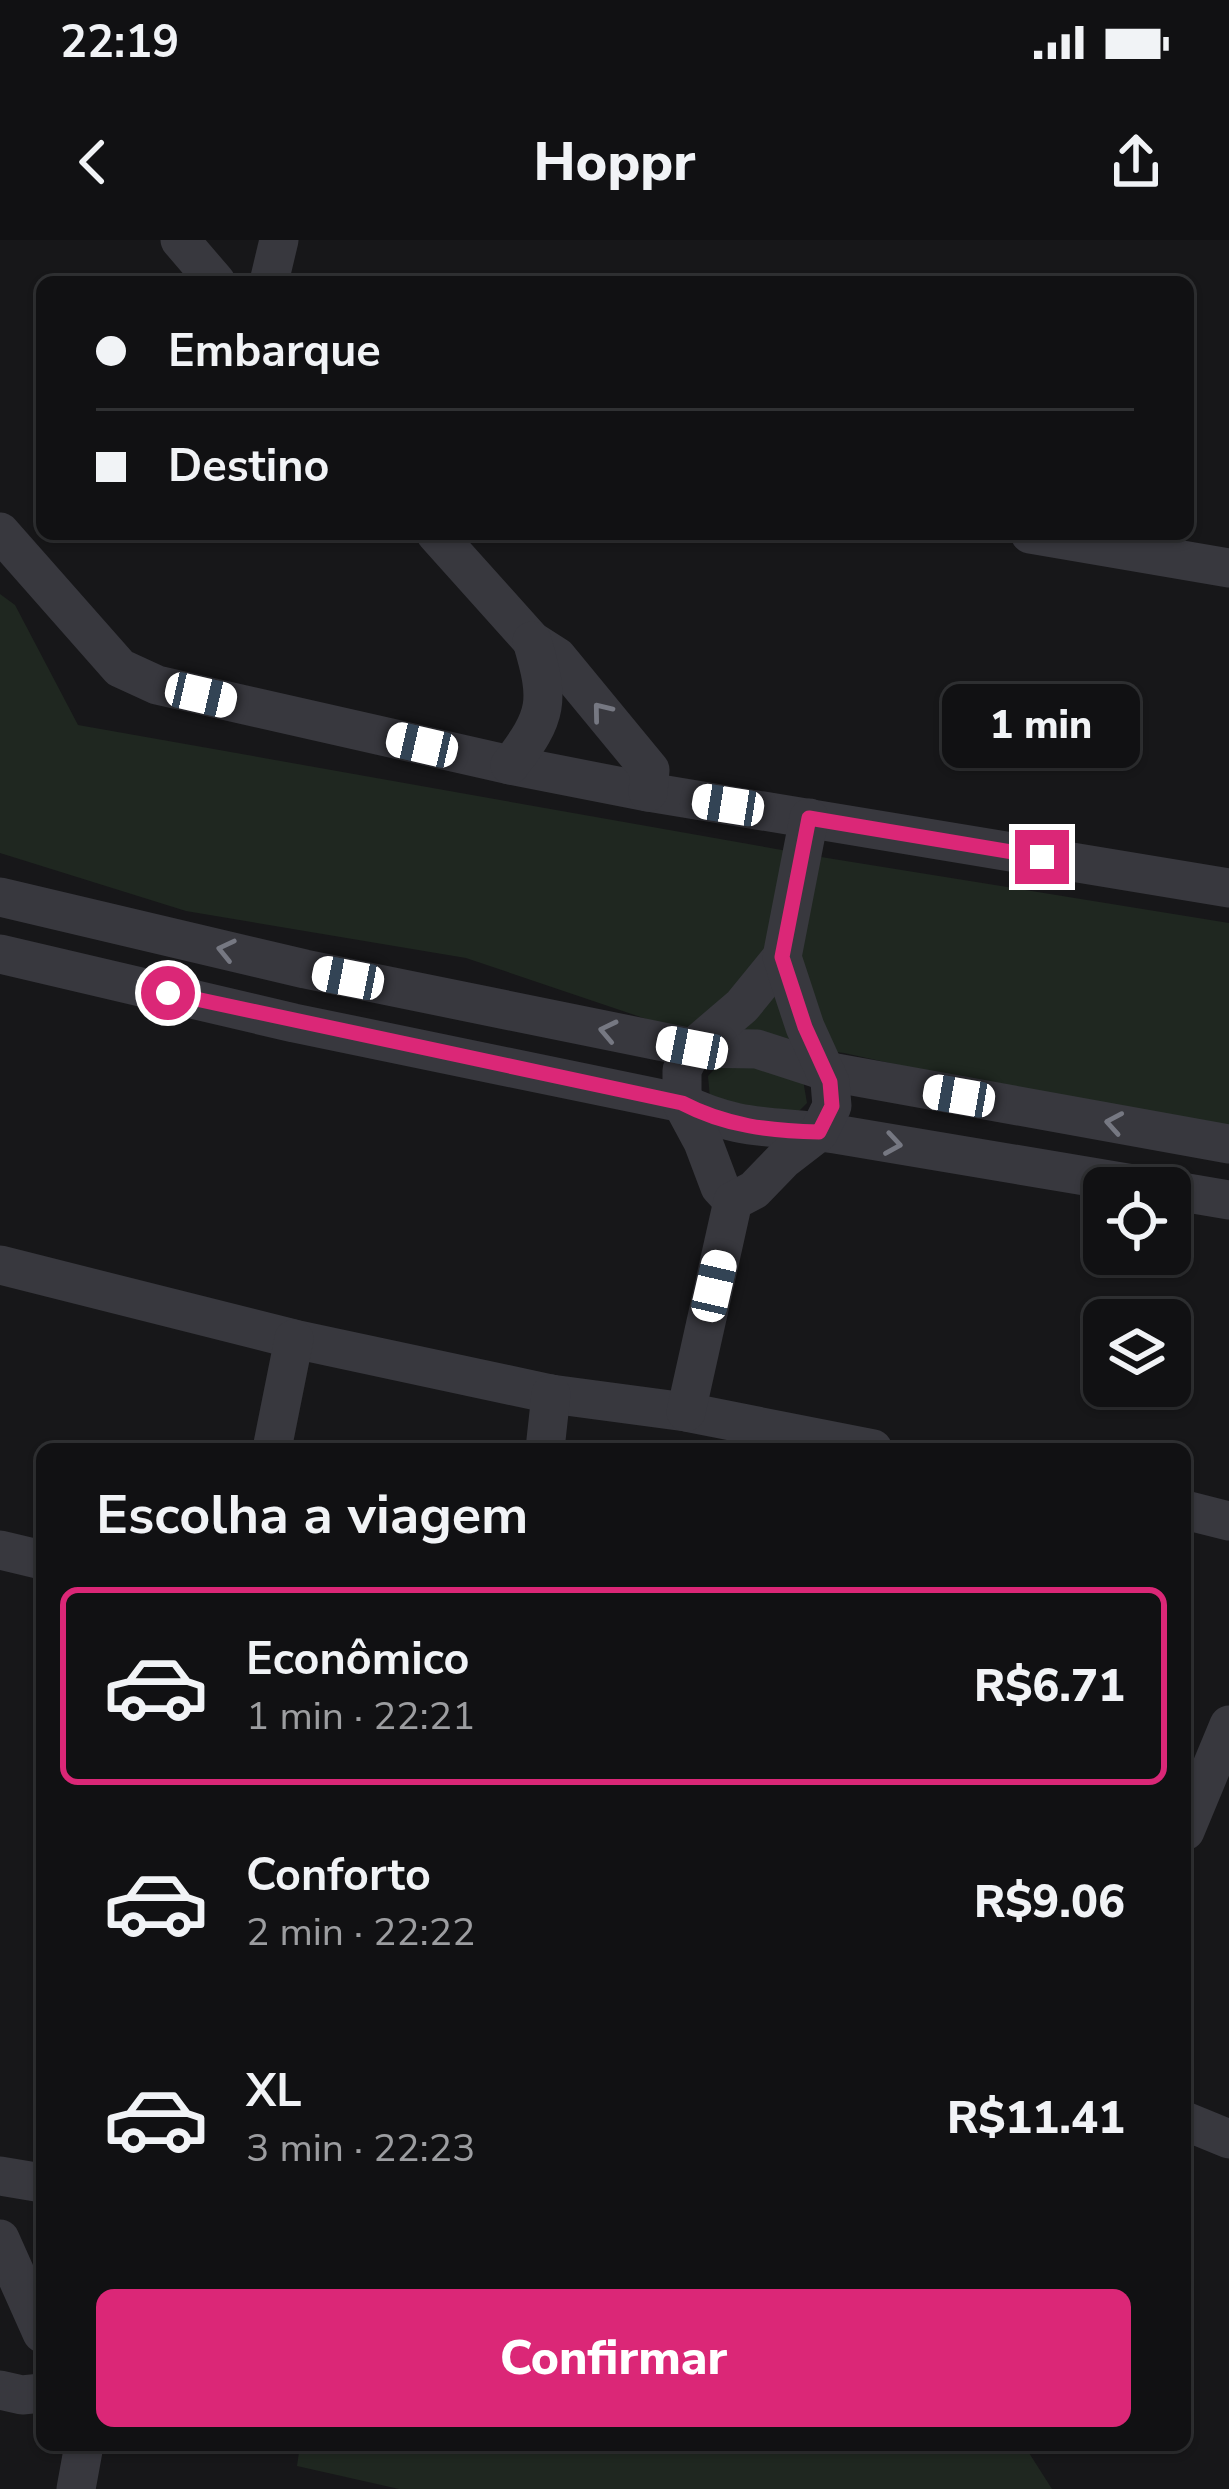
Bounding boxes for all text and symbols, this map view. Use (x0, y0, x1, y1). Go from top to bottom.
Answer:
text: 22:19 (60, 12, 179, 73)
text: Hoppr (533, 125, 696, 199)
icon: back (60, 129, 126, 195)
icon: share (1103, 129, 1169, 195)
text: Embarque (168, 321, 381, 382)
text: Destino (168, 436, 329, 497)
car (162, 669, 240, 721)
callout: 1 min (943, 683, 1141, 767)
text: 1 min (990, 699, 1092, 752)
one-way arrow (593, 702, 615, 724)
car (383, 719, 461, 771)
car (690, 782, 766, 828)
route end (1015, 830, 1069, 884)
one-way arrow (217, 939, 237, 964)
car (309, 953, 387, 1003)
route start (141, 966, 195, 1020)
one-way arrow (599, 1019, 619, 1044)
car (653, 1023, 731, 1073)
car (920, 1072, 998, 1120)
one-way arrow (1104, 1112, 1124, 1137)
one-way arrow (883, 1130, 903, 1155)
map controls (1083, 1167, 1191, 1407)
button: locate (1083, 1167, 1191, 1275)
car (688, 1247, 740, 1325)
button: layers (1083, 1299, 1191, 1407)
text: Escolha a viagem (96, 1478, 528, 1552)
text: Econômico (246, 1629, 469, 1690)
icon: car (102, 1632, 210, 1740)
text: R$6.71 (974, 1656, 1125, 1717)
text: 1 min · 22:21 (246, 1690, 475, 1743)
text: Conforto (246, 1845, 431, 1906)
icon: car (102, 1848, 210, 1956)
text: R$9.06 (974, 1872, 1125, 1933)
text: 2 min · 22:22 (246, 1906, 475, 1959)
text: XL (246, 2061, 302, 2122)
icon: car (102, 2064, 210, 2172)
text: R$11.41 (947, 2088, 1125, 2149)
text: 3 min · 22:23 (246, 2122, 475, 2175)
button: Confirmar (96, 2289, 1131, 2427)

